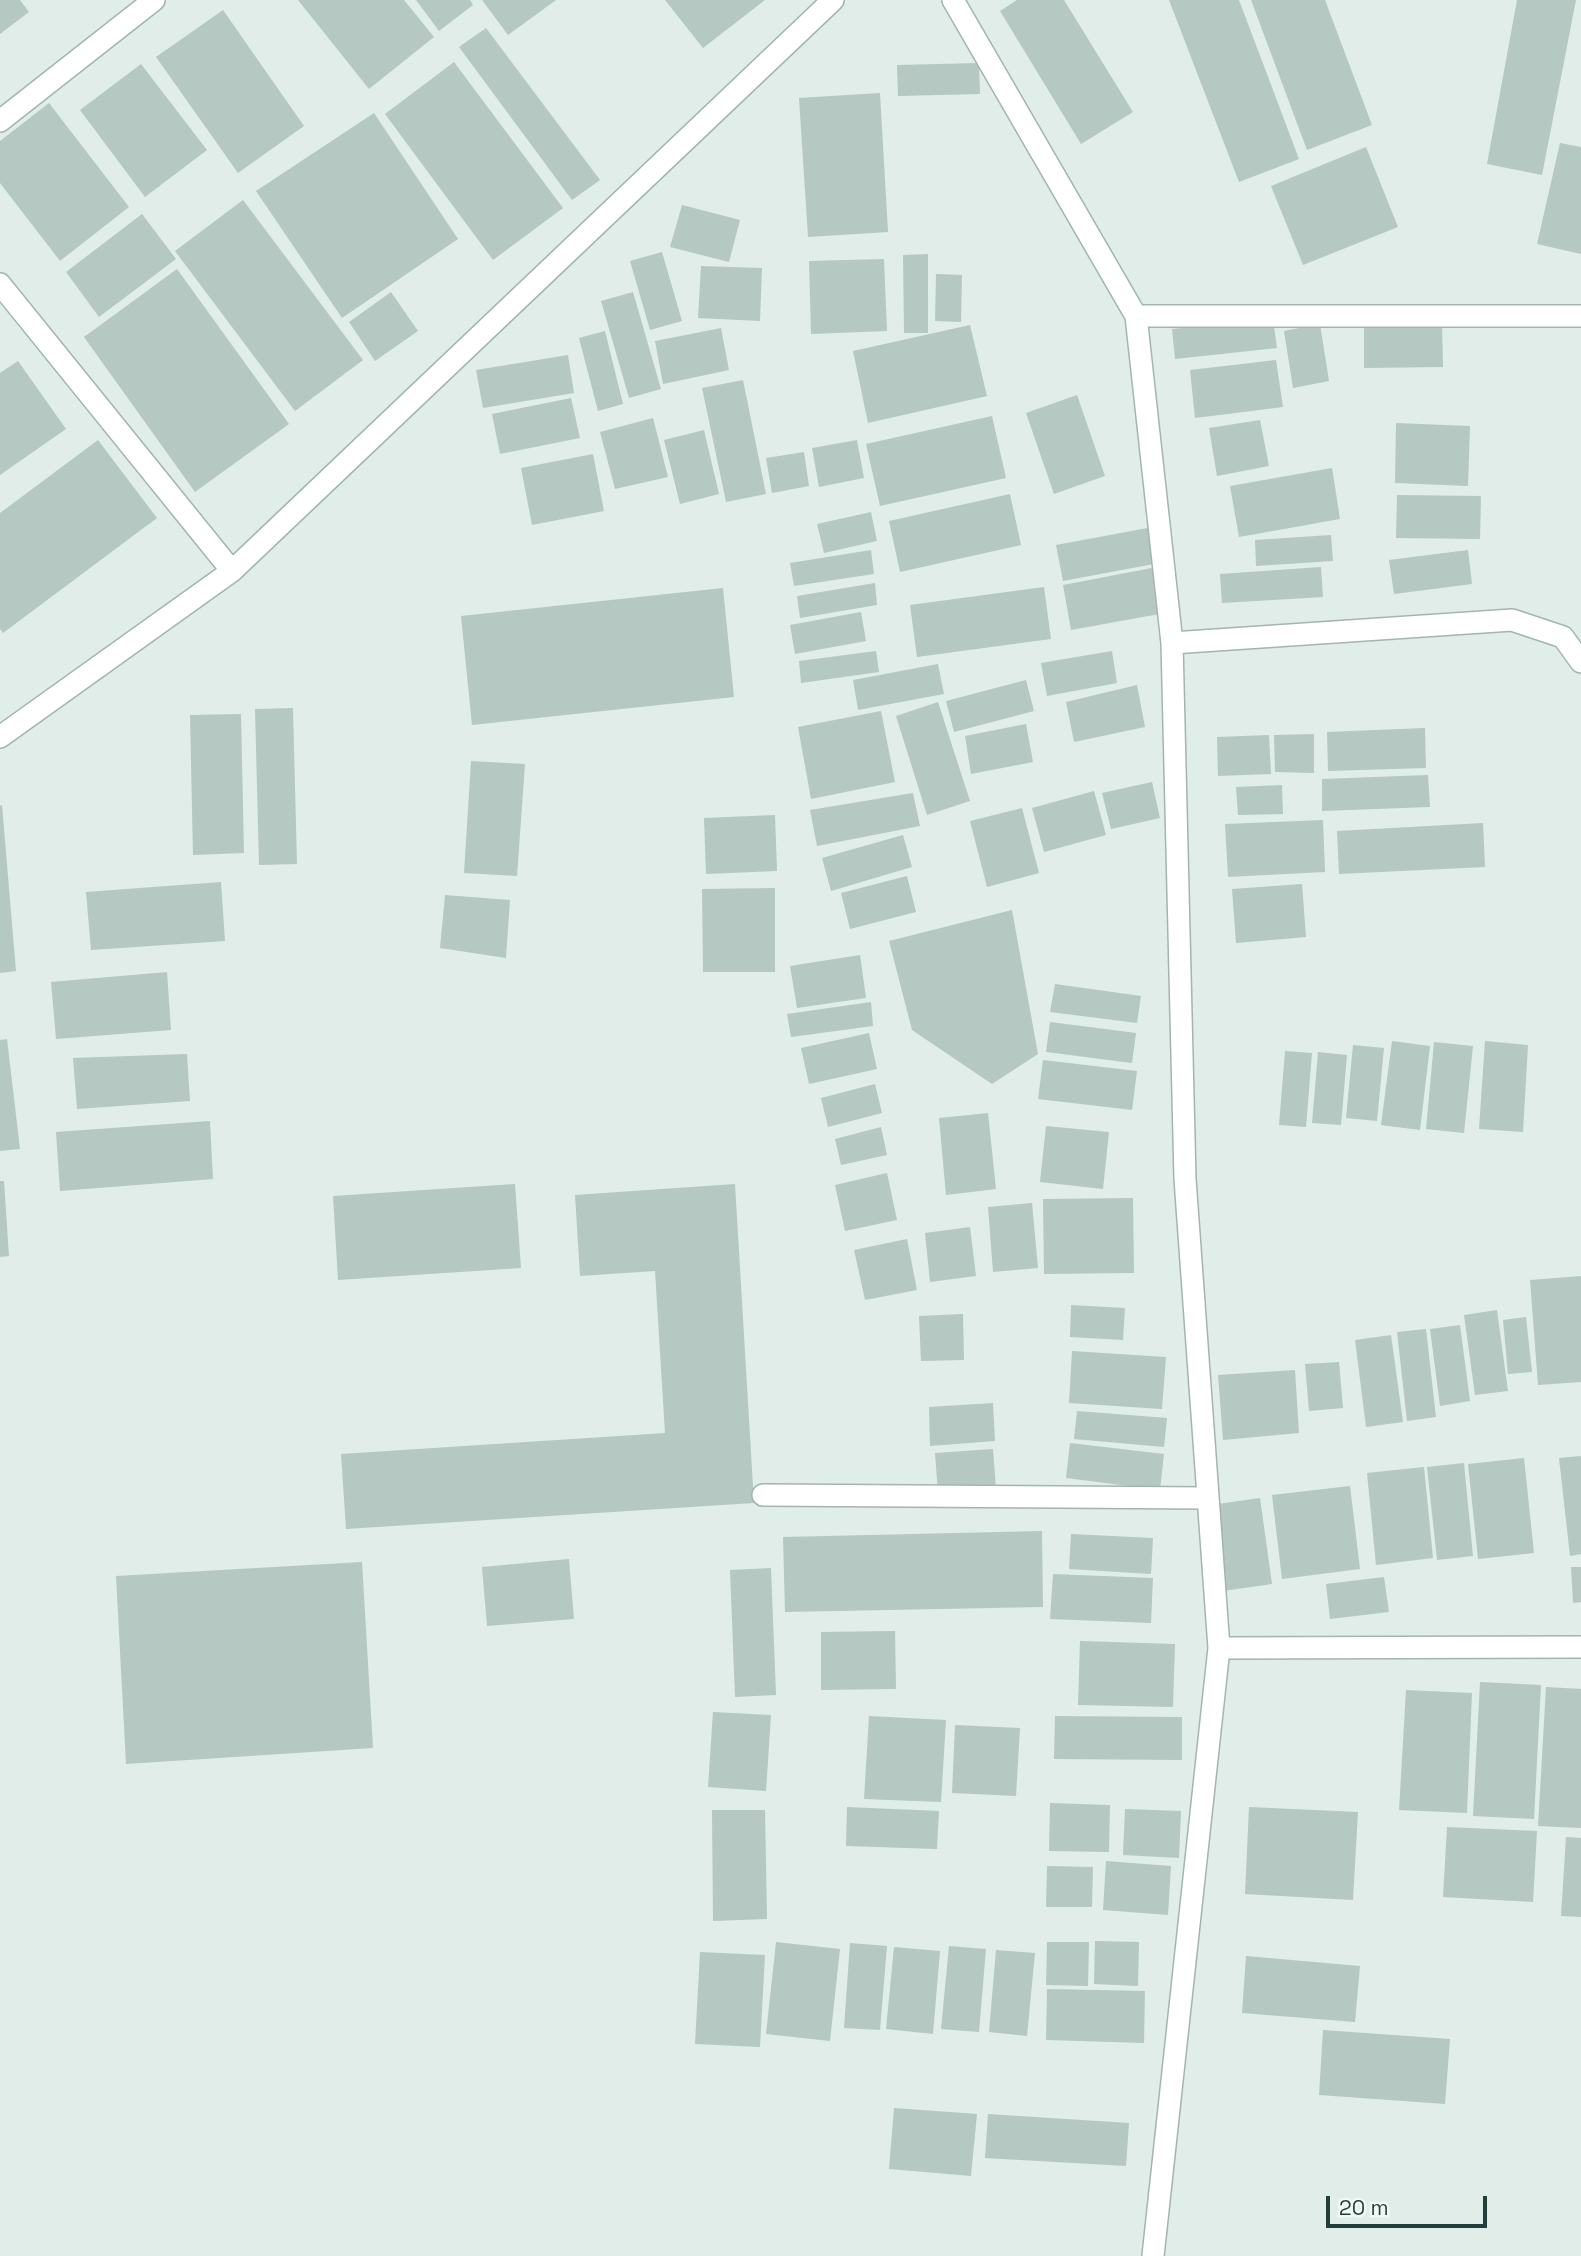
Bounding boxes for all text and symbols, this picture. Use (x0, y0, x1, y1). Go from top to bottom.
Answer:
scale bar (1329, 2182, 1490, 2226)
text: 20 m (1339, 2194, 1389, 2221)

